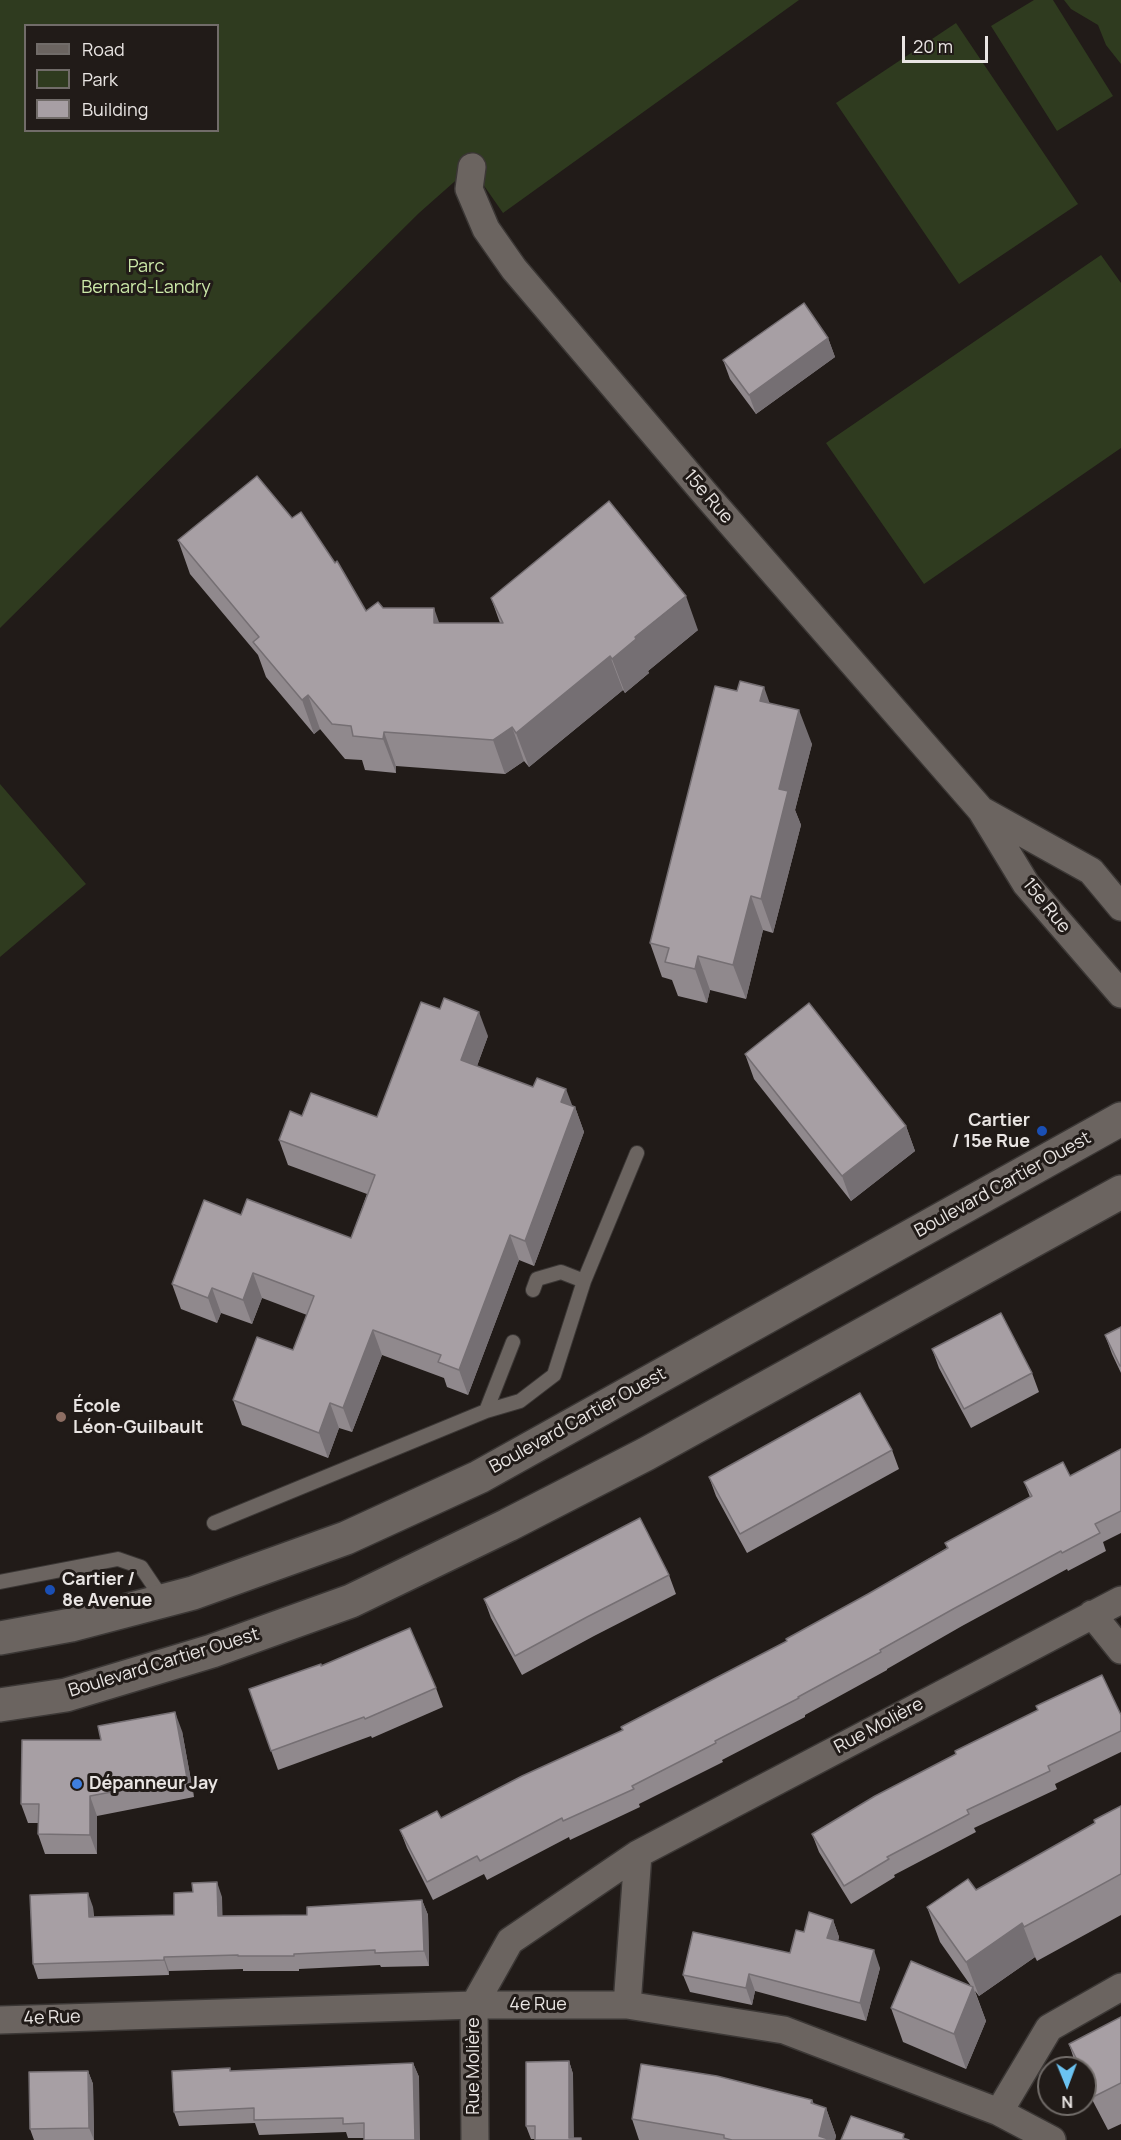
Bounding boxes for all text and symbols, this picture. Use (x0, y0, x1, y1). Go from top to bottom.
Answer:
legend (24, 24, 219, 132)
scale bar (905, 24, 990, 62)
text: 20 m (913, 34, 953, 58)
text: Road (82, 37, 125, 61)
text: Park (82, 67, 118, 91)
text: Building (82, 97, 148, 121)
park label: Parc Bernard-Landry (81, 256, 211, 298)
street label: 15e Rue (679, 466, 737, 528)
street label: 15e Rue (1017, 874, 1075, 938)
place label: Cartier / 15e Rue (952, 1110, 1030, 1152)
marker: Cartier / 15e Rue (1035, 1124, 1049, 1138)
street label: Boulevard Cartier Ouest (911, 1128, 1095, 1242)
street label: Boulevard Cartier Ouest (486, 1364, 670, 1478)
place label: École Léon-Guilbault (73, 1396, 203, 1438)
marker: École Léon-Guilbault (54, 1410, 68, 1424)
place label: Cartier / 8e Avenue (62, 1569, 152, 1612)
marker: Cartier / 8e Avenue (43, 1583, 57, 1597)
street label: Boulevard Cartier Ouest (66, 1624, 262, 1702)
street label: Rue Molière (831, 1694, 927, 1758)
place label: Dépanneur Jay (89, 1773, 218, 1795)
marker: Dépanneur Jay (70, 1777, 84, 1791)
street label: 4e Rue (509, 1994, 567, 2016)
street label: 4e Rue (23, 2006, 81, 2030)
street label: Rue Molière (463, 2017, 485, 2115)
north arrow (1037, 2056, 1097, 2116)
text: N (1061, 2091, 1073, 2113)

